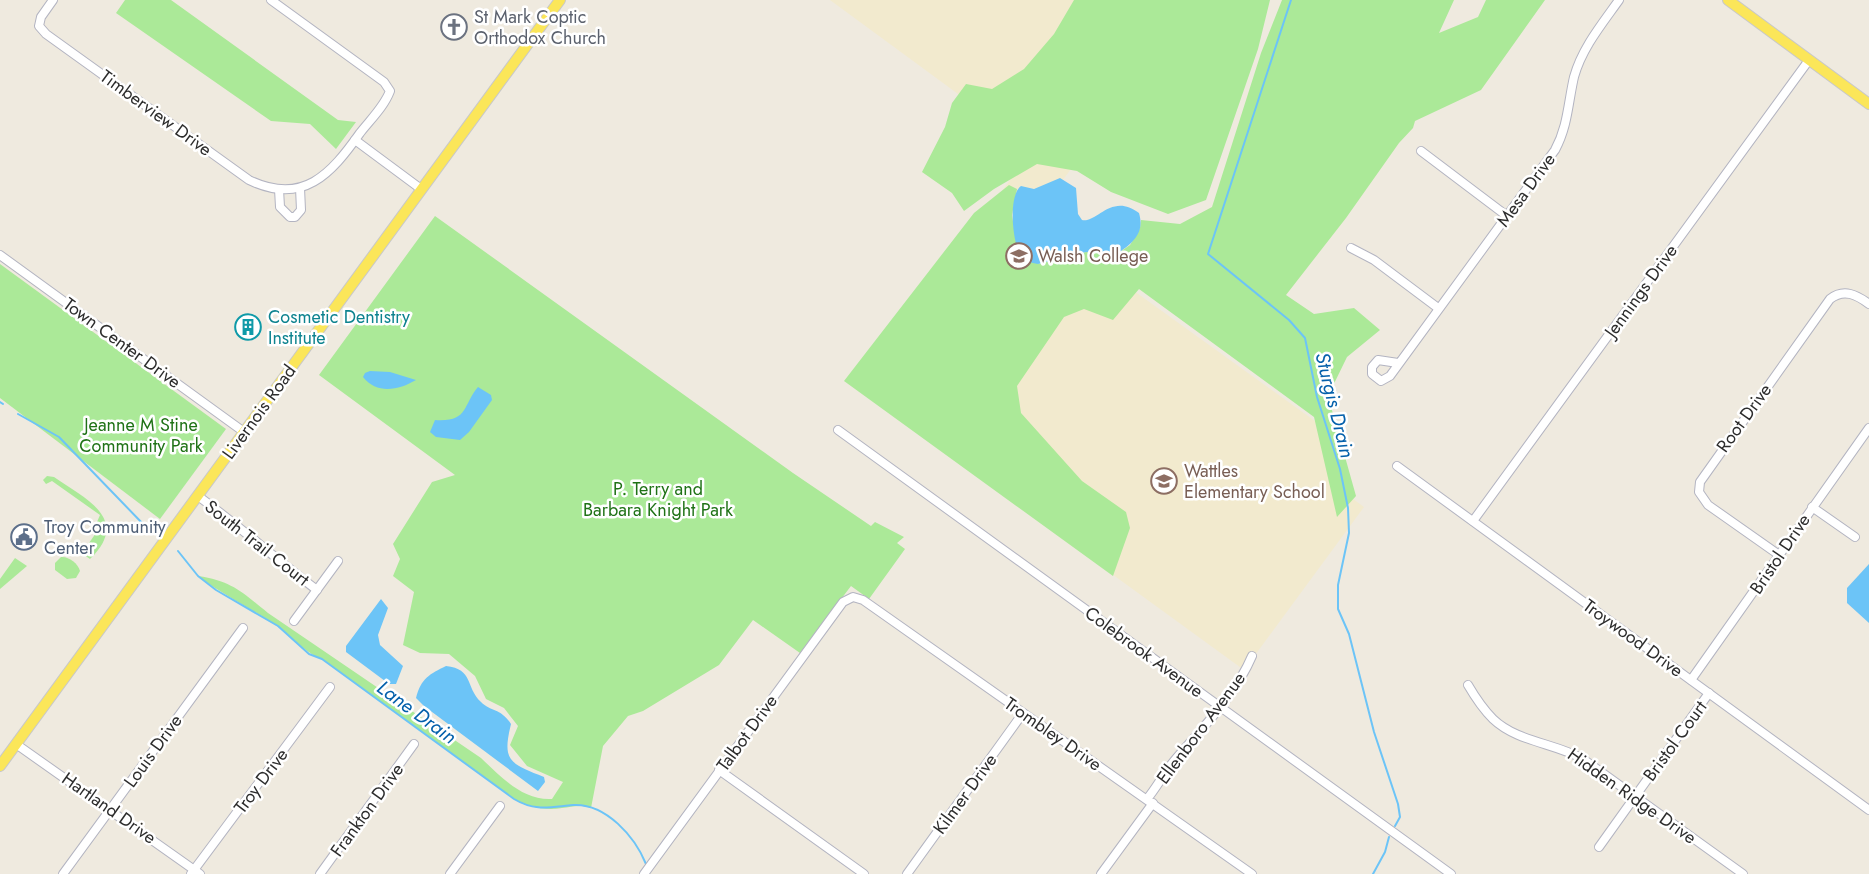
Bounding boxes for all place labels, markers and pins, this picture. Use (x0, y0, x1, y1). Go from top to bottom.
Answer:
place label: St Mark Coptic Orthodox Church (474, 4, 606, 51)
church icon: St Mark Coptic Orthodox Church (439, 12, 469, 42)
school or university icon: Walsh College (1004, 241, 1034, 271)
place label: Walsh College (1038, 243, 1148, 269)
place label: Cosmetic Dentistry Institute (268, 304, 410, 351)
building icon: Cosmetic Dentistry Institute (233, 312, 263, 342)
place label: Wattles Elementary School (1184, 458, 1325, 505)
school or university icon: Wattles Elementary School (1149, 466, 1179, 496)
place label: Troy Community Center (44, 514, 166, 561)
public building icon: Troy Community Center (9, 522, 39, 552)

